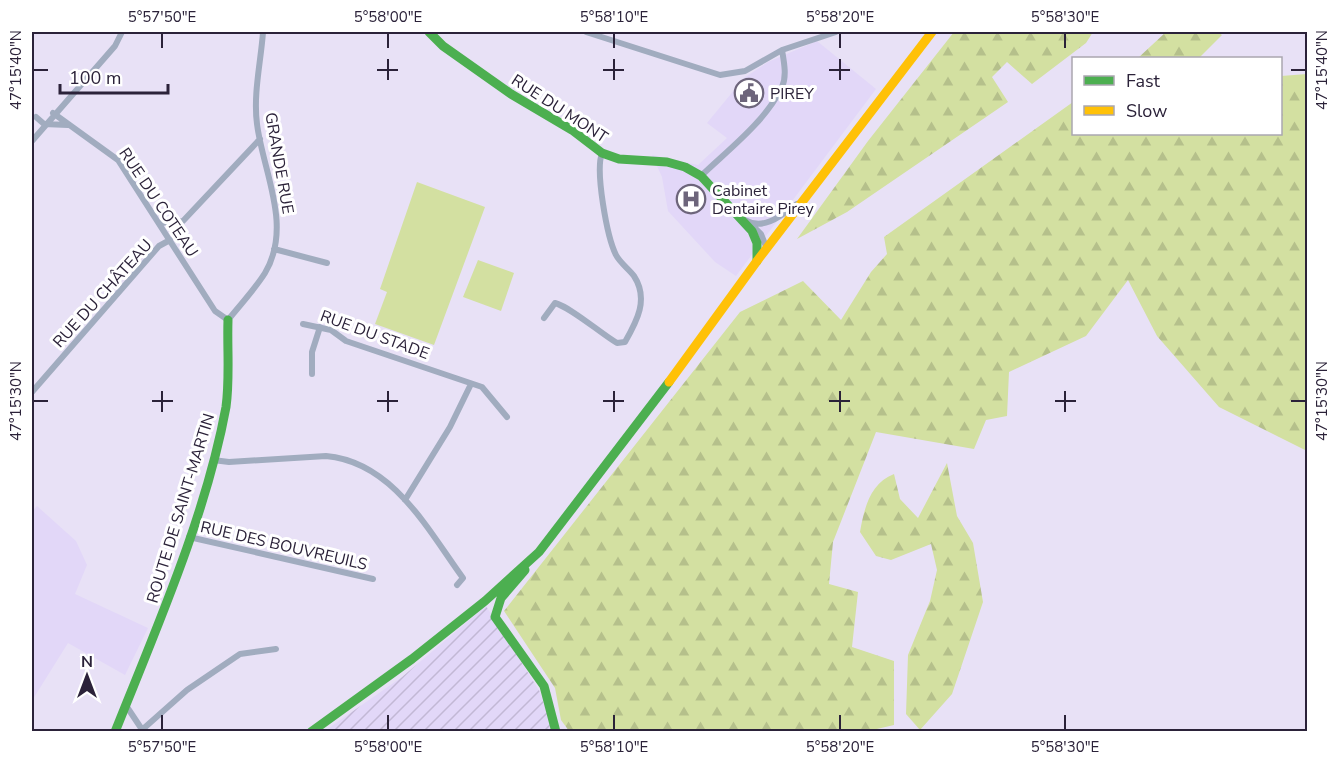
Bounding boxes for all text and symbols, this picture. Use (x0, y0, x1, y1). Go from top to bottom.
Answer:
text: 5°57'50"E (128, 7, 196, 27)
text: 5°58'00"E (354, 7, 422, 27)
text: 5°58'10"E (580, 7, 648, 27)
text: 5°58'20"E (806, 7, 874, 27)
text: 5°58'30"E (1031, 7, 1099, 27)
text: 47°15'40"N (6, 30, 26, 110)
text: 47°15'40"N (1312, 30, 1332, 110)
scale bar (60, 57, 168, 95)
legend (1072, 57, 1282, 135)
text: 100 m (69, 66, 121, 90)
street label: RUE DU MONT (507, 69, 612, 148)
text: Fast (1126, 69, 1161, 93)
public building icon: PIREY (733, 77, 765, 109)
place label: PIREY (770, 83, 814, 105)
text: Slow (1126, 99, 1167, 123)
street label: GRANDE RUE (259, 111, 299, 216)
street label: RUE DU COTEAU (113, 144, 203, 262)
place label: Cabinet Dentaire Pirey (712, 180, 814, 220)
hospital icon: Cabinet Dentaire Pirey (675, 183, 707, 215)
street label: RUE DU CHÂTEAU (48, 235, 157, 353)
street label: RUE DU STADE (317, 305, 432, 365)
text: 47°15'30"N (6, 361, 26, 441)
text: 47°15'30"N (1312, 361, 1332, 441)
street label: ROUTE DE SAINT-MARTIN (142, 411, 220, 606)
street label: RUE DES BOUVREUILS (198, 516, 369, 576)
north arrow (57, 646, 117, 706)
text: N (81, 651, 93, 673)
text: 5°57'50"E (128, 737, 196, 757)
text: 5°58'00"E (354, 737, 422, 757)
text: 5°58'10"E (580, 737, 648, 757)
text: 5°58'20"E (806, 737, 874, 757)
text: 5°58'30"E (1031, 737, 1099, 757)

